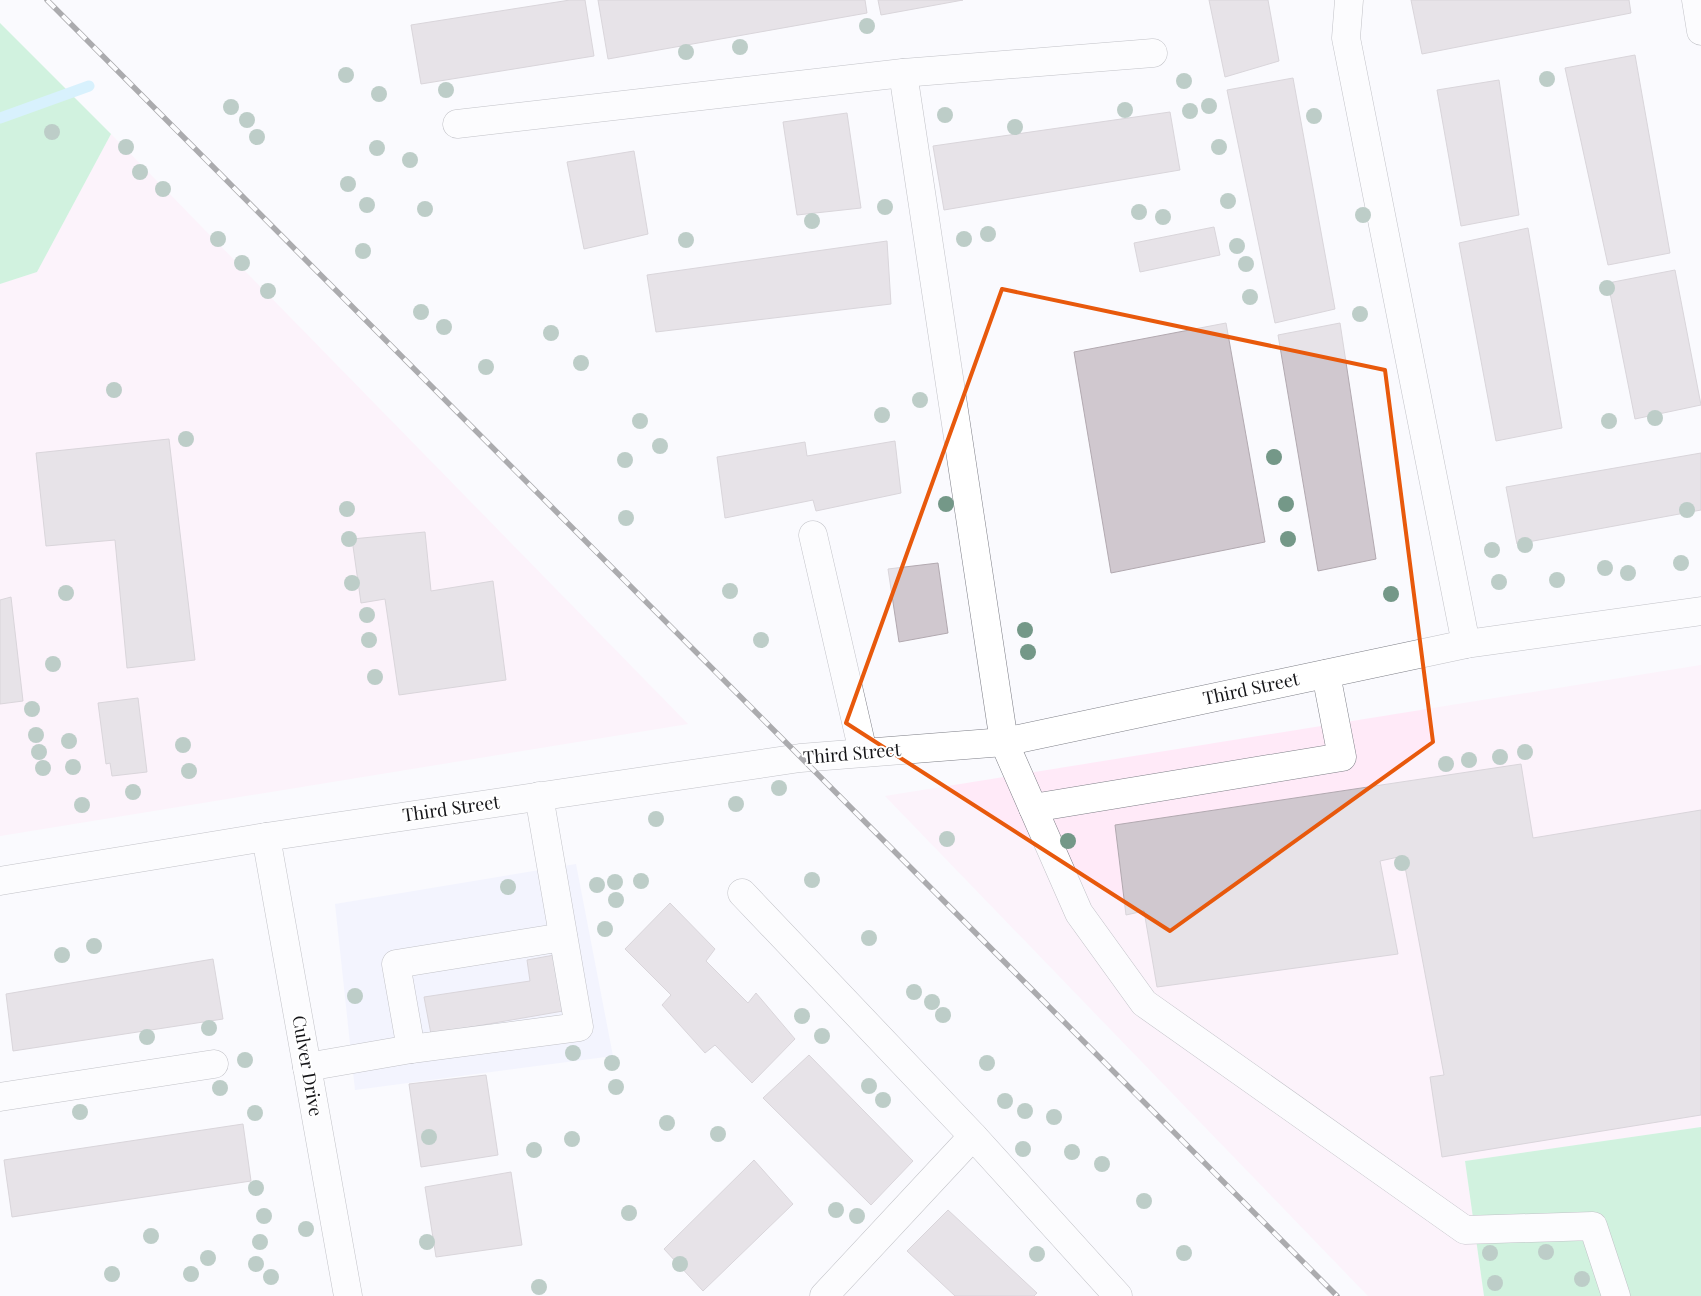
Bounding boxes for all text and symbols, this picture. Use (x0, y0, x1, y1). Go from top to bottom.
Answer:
street label: Third Street (1200, 666, 1302, 710)
street label: Third Street (802, 737, 902, 769)
street label: Third Street (401, 789, 502, 827)
street label: Culver Drive (287, 1014, 329, 1118)

